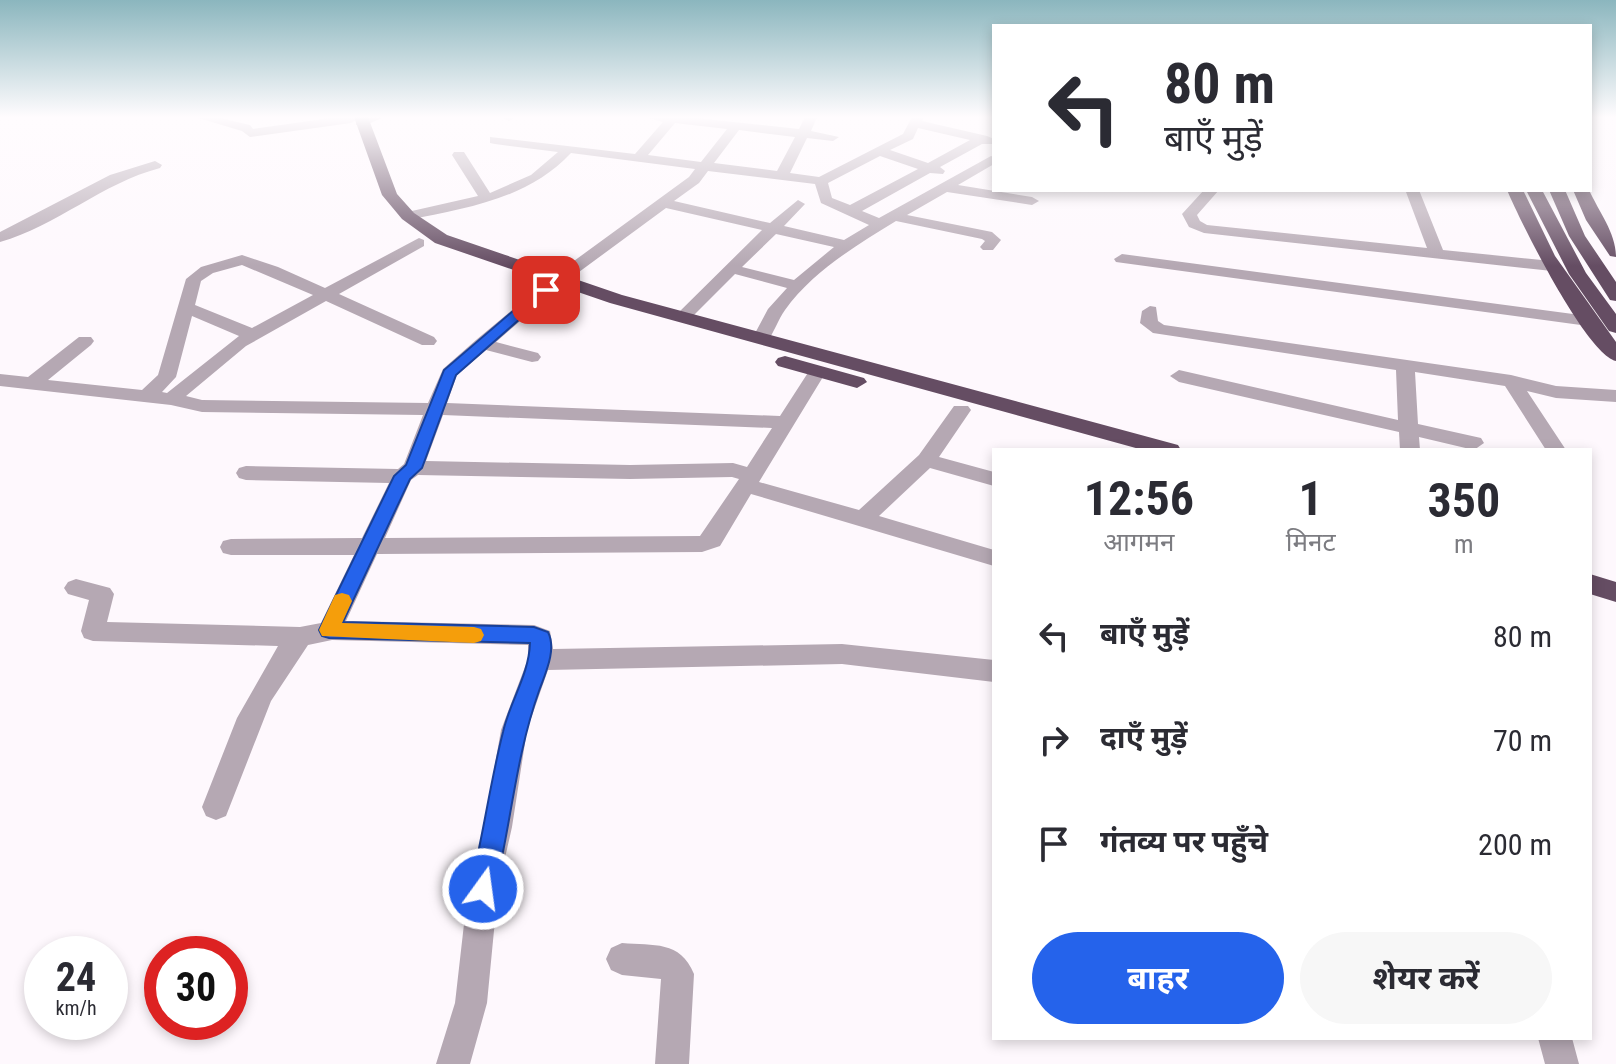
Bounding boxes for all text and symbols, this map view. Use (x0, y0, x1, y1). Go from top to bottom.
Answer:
text: 80 m (1164, 51, 1275, 117)
icon: left (1032, 56, 1136, 160)
text: बाएँ मुड़ें (1164, 118, 1263, 160)
pin (512, 256, 580, 324)
icon: arrive (524, 268, 568, 312)
text: 12:56 (1084, 470, 1194, 527)
text: 1 (1299, 470, 1323, 527)
text: 350 (1427, 472, 1500, 529)
text: आगमन (1103, 527, 1174, 557)
text: मिनट (1286, 527, 1336, 557)
text: m (1454, 529, 1474, 559)
icon: left (1032, 614, 1076, 658)
text: बाएँ मुड़ें (1100, 616, 1189, 651)
text: 80 m (1493, 619, 1552, 654)
icon: right (1032, 718, 1076, 762)
text: दाएँ मुड़ें (1100, 720, 1187, 755)
text: 70 m (1493, 723, 1552, 758)
icon: arrive (1032, 822, 1076, 866)
text: गंतव्य पर पहुँचे (1100, 824, 1268, 859)
text: 200 m (1478, 827, 1552, 862)
position arrow (441, 847, 525, 931)
button: बाहर (1032, 932, 1284, 1024)
button: शेयर करें (1300, 932, 1552, 1024)
speed limit sign: 30 (144, 936, 248, 1040)
text: 24 (56, 954, 96, 1001)
text: km/h (55, 996, 97, 1020)

